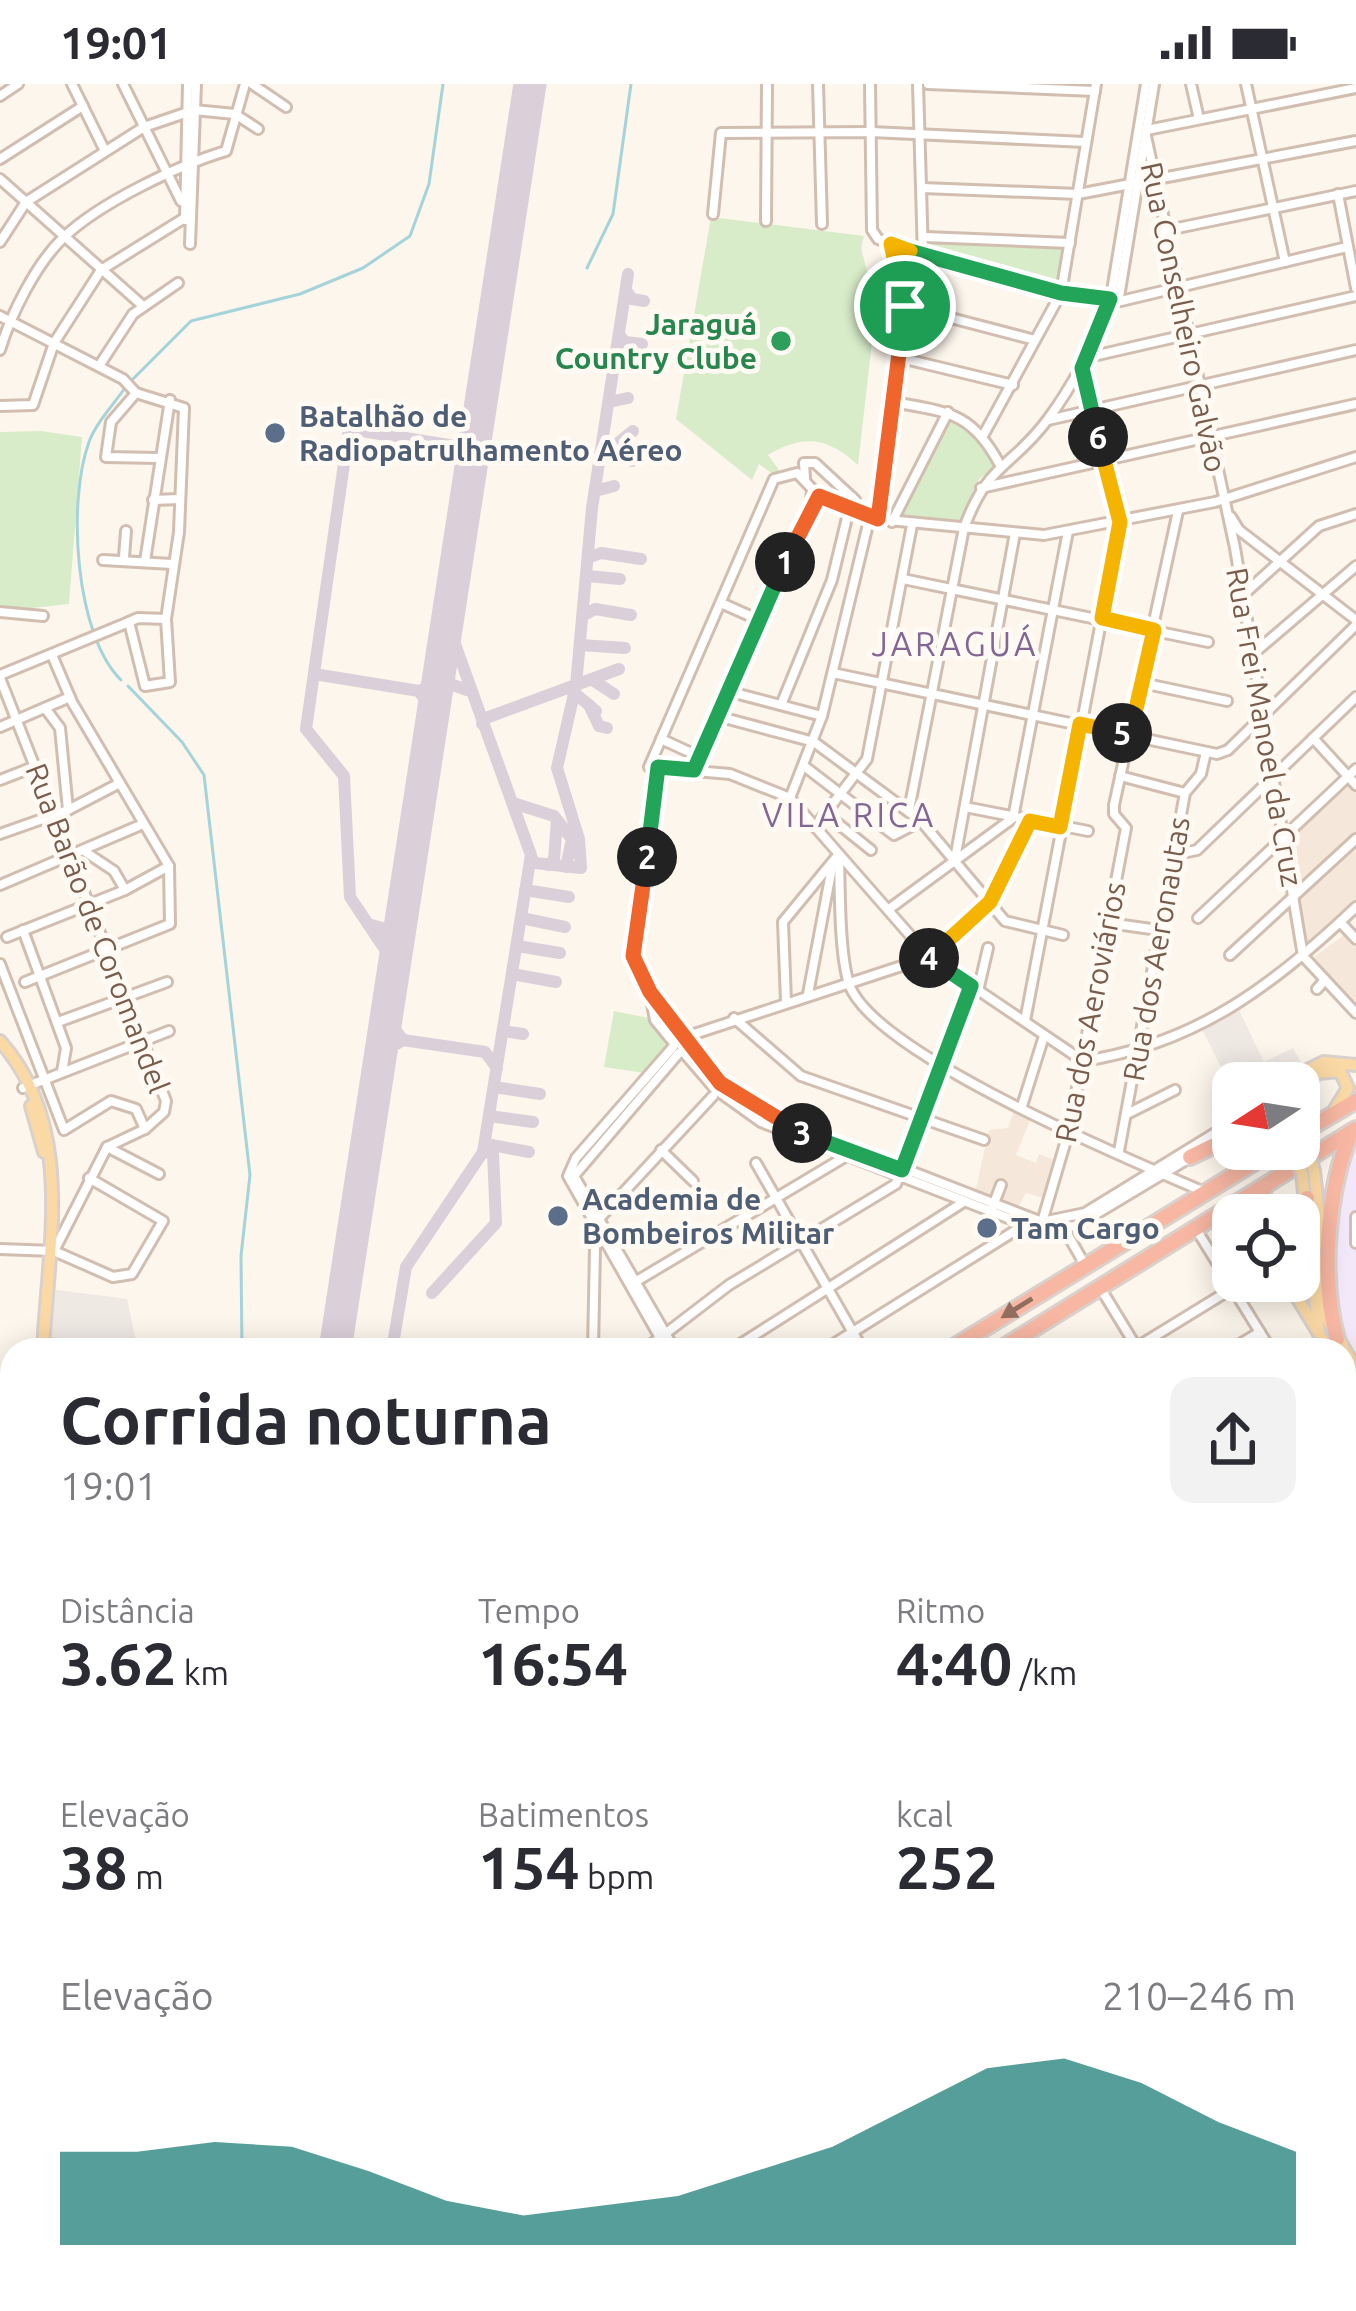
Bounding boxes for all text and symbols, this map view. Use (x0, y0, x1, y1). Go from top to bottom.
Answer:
text: 19:01 (60, 17, 173, 68)
street label: Rua Conselheiro Galvão (1135, 159, 1233, 475)
pin (854, 255, 956, 357)
icon: arrive (872, 273, 938, 339)
place label: Jaraguá Country Clube (555, 307, 757, 375)
marker: Jaraguá Country Clube (768, 328, 794, 354)
place label: Batalhão de Radiopatrulhamento Aéreo (299, 399, 683, 467)
pin: 6 (1068, 407, 1128, 467)
text: 6 (1089, 418, 1107, 455)
marker: Batalhão de Radiopatrulhamento Aéreo (262, 420, 288, 446)
pin: 1 (755, 532, 815, 592)
text: 1 (776, 543, 794, 580)
street label: Rua Frei Manoel da Cruz (1220, 565, 1310, 889)
district label: JARAGUÁ (871, 623, 1039, 662)
pin: 5 (1092, 703, 1152, 763)
text: 5 (1113, 714, 1131, 751)
street label: Rua Barão de Coromandel (19, 759, 177, 1098)
district label: VILA RICA (762, 796, 936, 833)
street label: Rua dos Aeronautas (1116, 814, 1196, 1084)
pin: 2 (617, 827, 677, 887)
text: 2 (638, 838, 656, 875)
street label: Rua dos Aeroviários (1048, 879, 1132, 1145)
pin: 4 (899, 928, 959, 988)
text: 4 (920, 939, 938, 976)
north arrow (1212, 1062, 1320, 1170)
map controls (1212, 1062, 1320, 1302)
pin: 3 (772, 1103, 832, 1163)
text: 3 (793, 1114, 811, 1151)
place label: Academia de Bombeiros Militar (582, 1182, 835, 1250)
button: locate (1212, 1194, 1320, 1302)
marker: Academia de Bombeiros Militar (545, 1203, 571, 1229)
place label: Tam Cargo (1011, 1211, 1160, 1245)
marker: Tam Cargo (974, 1215, 1000, 1241)
one-way arrow (1000, 1297, 1034, 1318)
button: share (1170, 1377, 1296, 1503)
text: Corrida noturna (60, 1382, 552, 1456)
text: 19:01 (60, 1464, 158, 1507)
text: Distância (60, 1592, 195, 1629)
text: Tempo (478, 1592, 580, 1629)
text: Ritmo (896, 1592, 985, 1629)
text: 3.62 (60, 1629, 176, 1696)
text: 16:54 (478, 1629, 628, 1696)
text: 4:40 (896, 1629, 1012, 1696)
text: km (176, 1654, 229, 1691)
text: /km (1012, 1654, 1077, 1691)
text: Elevação (60, 1796, 190, 1833)
text: Batimentos (478, 1796, 649, 1833)
text: kcal (896, 1796, 953, 1833)
text: 38 (60, 1833, 128, 1900)
text: 154 (478, 1833, 580, 1900)
text: 252 (896, 1833, 998, 1900)
text: m (128, 1858, 164, 1895)
text: bpm (580, 1858, 654, 1895)
text: Elevação (60, 1974, 214, 2017)
text: 210–246 m (1102, 1974, 1296, 2017)

